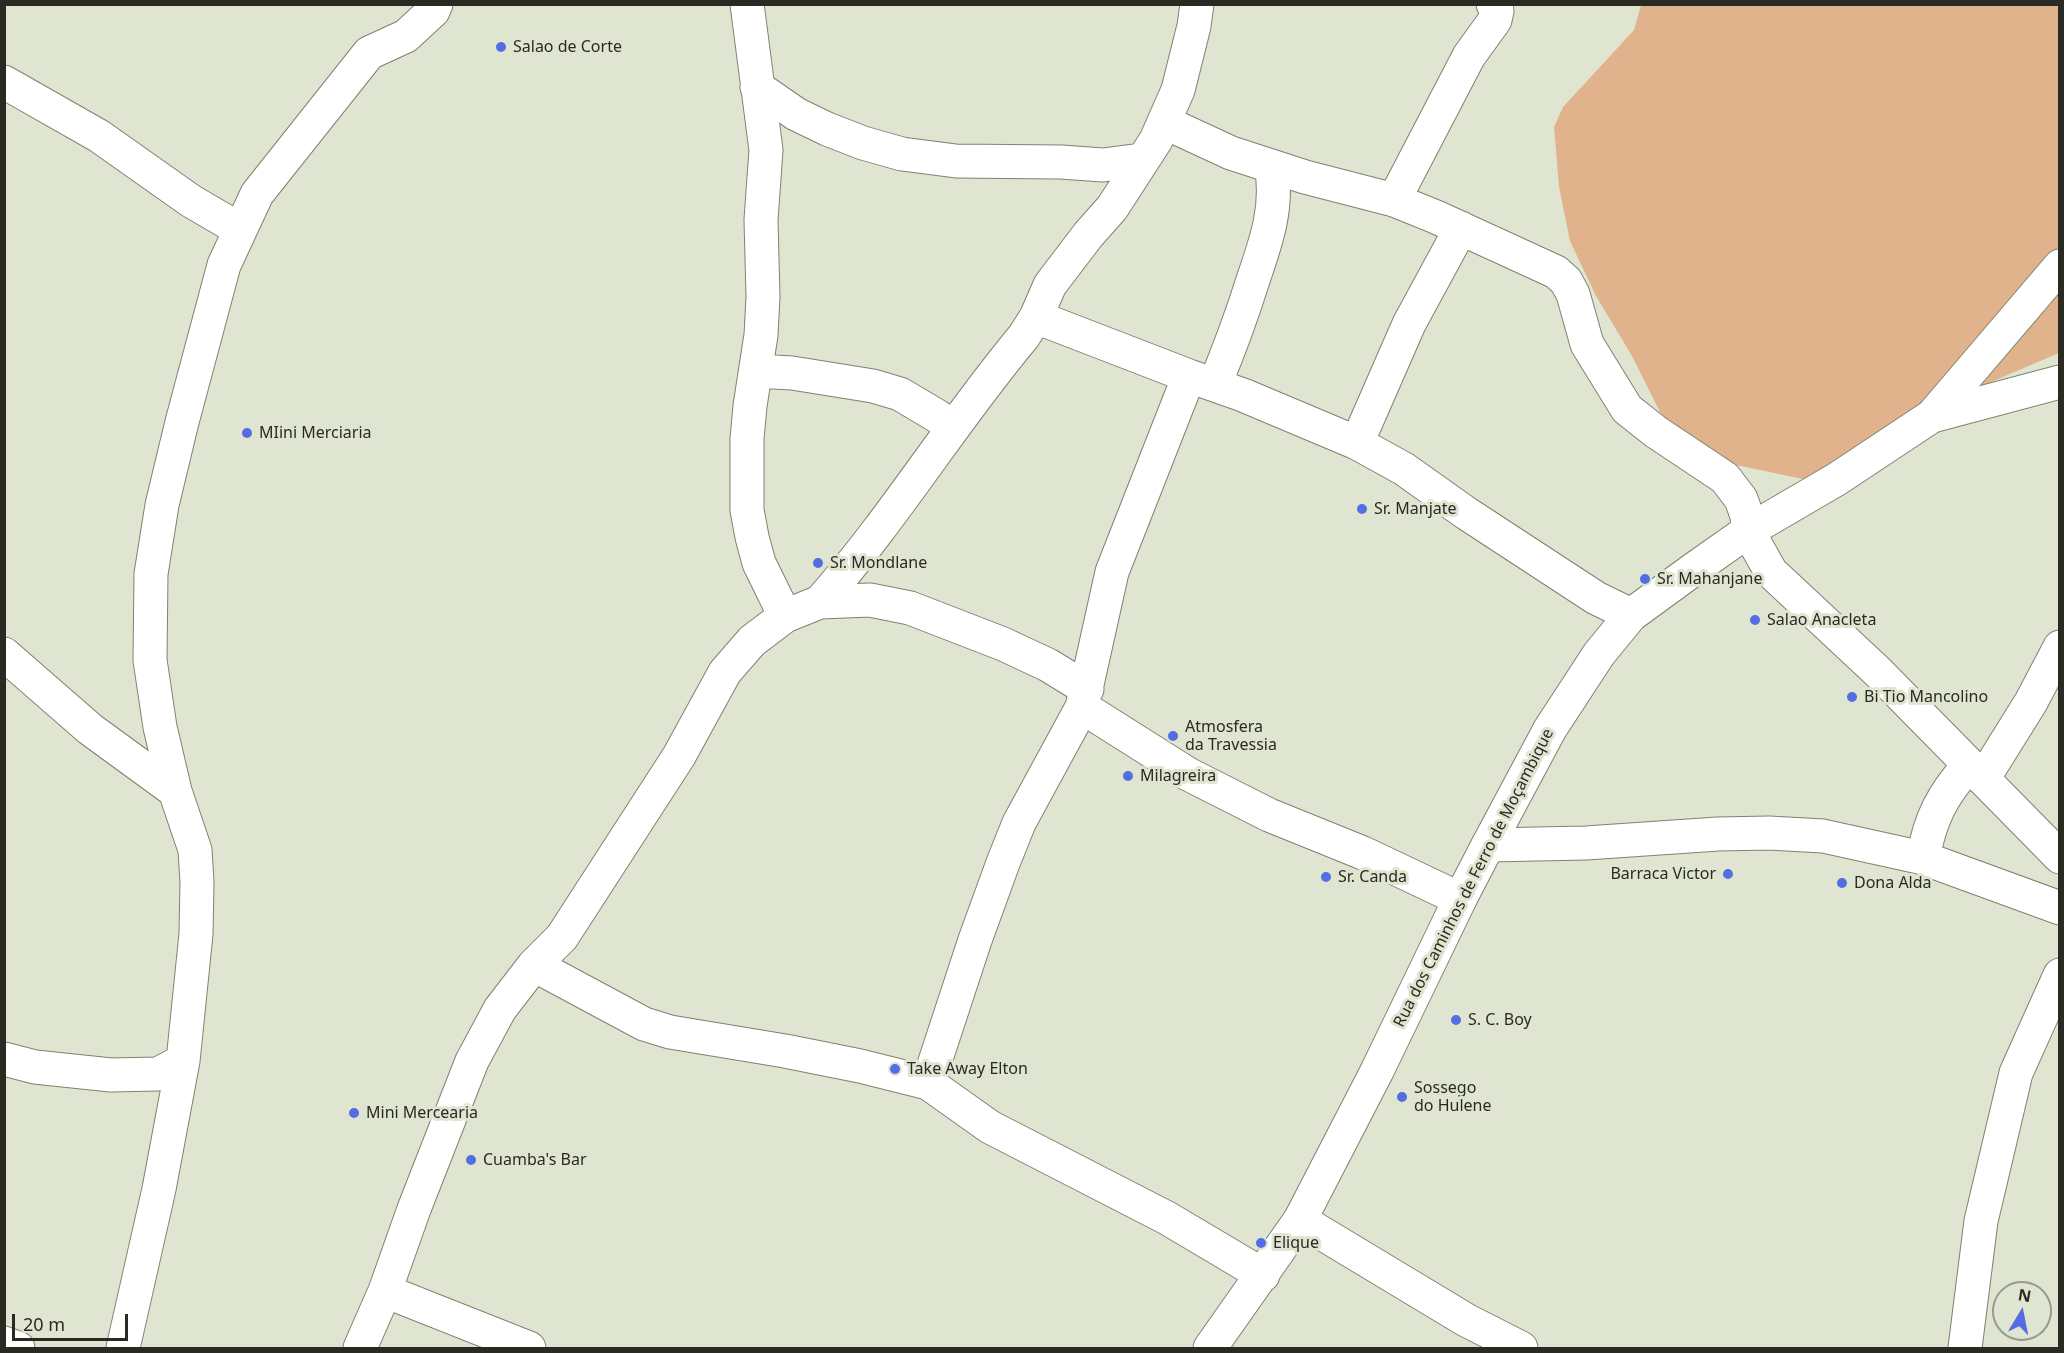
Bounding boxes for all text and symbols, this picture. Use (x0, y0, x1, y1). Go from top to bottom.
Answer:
place label: Salao de Corte (513, 37, 622, 57)
marker: Salao de Corte (494, 40, 508, 54)
place label: MIini Merciaria (259, 423, 372, 443)
marker: MIini Merciaria (240, 426, 254, 440)
place label: Sr. Manjate (1374, 499, 1457, 519)
marker: Sr. Manjate (1355, 502, 1369, 516)
place label: Sr. Mondlane (830, 553, 927, 573)
marker: Sr. Mondlane (811, 556, 825, 570)
place label: Sr. Mahanjane (1657, 569, 1763, 589)
marker: Sr. Mahanjane (1638, 572, 1652, 586)
place label: Salao Anacleta (1767, 610, 1876, 630)
marker: Salao Anacleta (1748, 613, 1762, 627)
place label: Bi Tio Mancolino (1864, 687, 1988, 707)
marker: Bi Tio Mancolino (1845, 690, 1859, 704)
place label: Atmosfera da Travessia (1185, 717, 1277, 755)
street label: Rua dos Caminhos de Ferro de Moçambique (1390, 726, 1558, 1030)
marker: Atmosfera da Travessia (1166, 729, 1180, 743)
place label: Milagreira (1140, 766, 1216, 786)
marker: Milagreira (1121, 769, 1135, 783)
place label: Barraca Victor (1610, 864, 1716, 884)
place label: Sr. Canda (1338, 867, 1407, 887)
marker: Barraca Victor (1721, 867, 1735, 881)
marker: Sr. Canda (1319, 870, 1333, 884)
place label: Dona Alda (1854, 873, 1932, 893)
marker: Dona Alda (1835, 876, 1849, 890)
place label: S. C. Boy (1468, 1010, 1532, 1030)
marker: S. C. Boy (1449, 1013, 1463, 1027)
place label: Take Away Elton (907, 1059, 1028, 1079)
marker: Take Away Elton (888, 1062, 902, 1076)
place label: Sossego do Hulene (1414, 1078, 1491, 1116)
marker: Sossego do Hulene (1395, 1090, 1409, 1104)
place label: Mini Mercearia (366, 1103, 478, 1123)
marker: Mini Mercearia (347, 1106, 361, 1120)
place label: Cuamba's Bar (483, 1150, 587, 1170)
marker: Cuamba's Bar (464, 1153, 478, 1167)
place label: Elique (1273, 1233, 1319, 1253)
marker: Elique (1254, 1236, 1268, 1250)
north arrow (1992, 1281, 2052, 1341)
text: N (2016, 1283, 2033, 1307)
scale bar (15, 1302, 130, 1340)
text: 20 m (23, 1312, 65, 1336)

